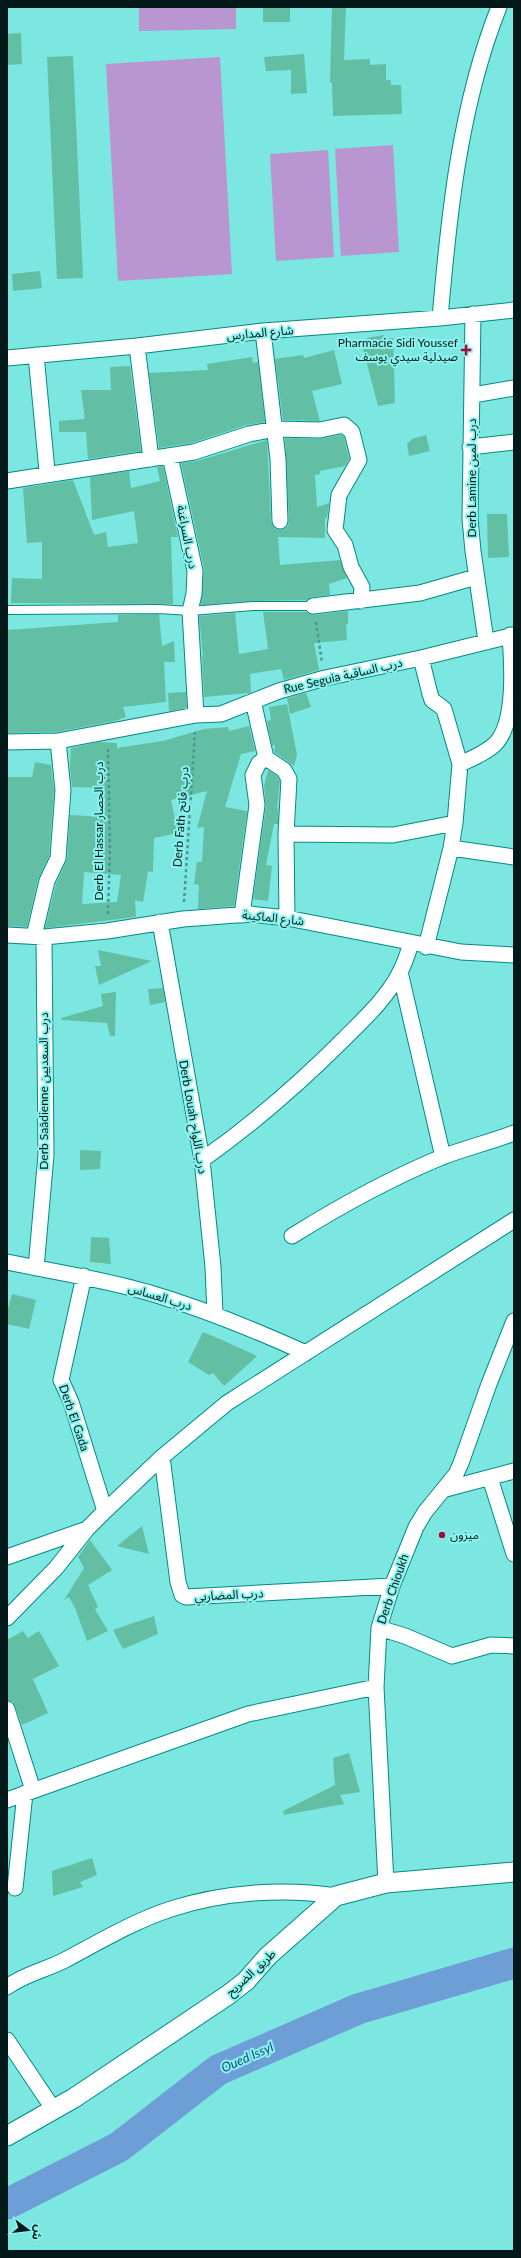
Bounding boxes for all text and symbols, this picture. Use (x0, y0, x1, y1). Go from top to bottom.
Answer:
street label: شارع المدارس (226, 322, 294, 345)
place label: Pharmacie Sidi Youssef صيدلية سيدي يوسف (338, 335, 459, 367)
marker: Pharmacie Sidi Youssef صيدلية سيدي يوسف (461, 345, 471, 355)
street label: Derb Lamine درب لمين (464, 418, 479, 537)
street label: درب السراغنة (174, 504, 201, 570)
street label: Rue Seguia درب الساقية (282, 654, 404, 697)
street label: Derb El Hassar درب الحصار (91, 761, 106, 900)
street label: Derb Fath درب فاتح (170, 766, 194, 868)
street label: شارع الماكينة (241, 907, 305, 930)
street label: Derb Saâdienne درب السعديين (36, 1012, 51, 1170)
street label: Derb Louah درب اللواح (174, 1059, 211, 1176)
street label: درب العساس (127, 1280, 194, 1314)
street label: Derb El Gada (56, 1382, 93, 1453)
place label: ميزون (450, 1527, 479, 1542)
marker: ميزون (437, 1530, 447, 1540)
street label: Derb Chioukh (373, 1552, 412, 1626)
street label: درب المضاربي (194, 1585, 264, 1607)
street label: طريق الضريح (223, 1946, 280, 2001)
water label: Oued Issyl (218, 2038, 276, 2076)
north arrow (8, 2210, 48, 2250)
text: ش (29, 2223, 46, 2242)

